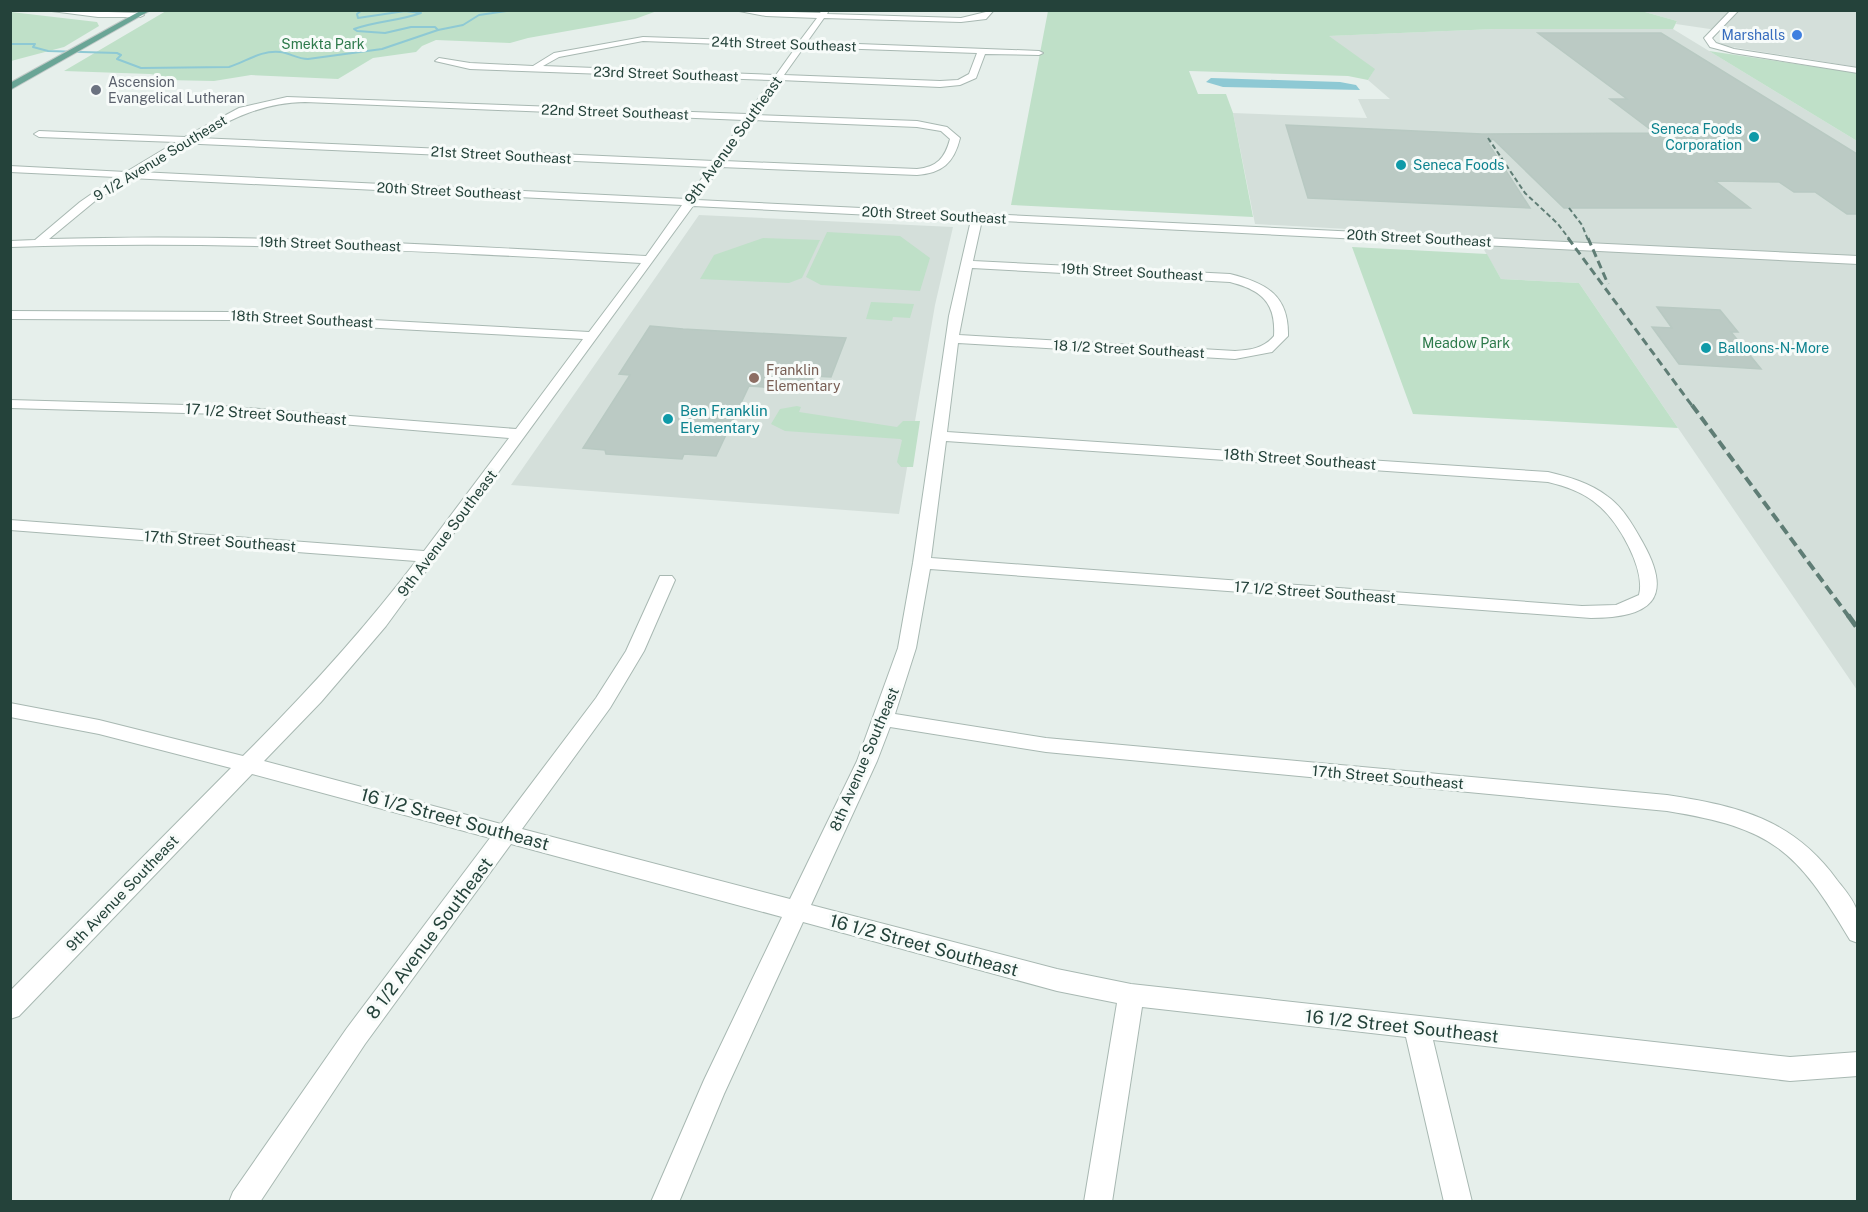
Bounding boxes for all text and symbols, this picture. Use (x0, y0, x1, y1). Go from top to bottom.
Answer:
place label: Marshalls (1721, 27, 1785, 43)
marker: Marshalls (1790, 28, 1804, 42)
street label: 24th Street Southeast (711, 33, 857, 55)
park label: Smekta Park (281, 36, 365, 52)
street label: 23rd Street Southeast (593, 63, 739, 85)
street label: 9th Avenue Southeast (681, 73, 785, 207)
place label: Ascension Evangelical Lutheran (108, 74, 245, 106)
marker: Ascension Evangelical Lutheran (89, 83, 103, 97)
street label: 22nd Street Southeast (541, 101, 689, 123)
street label: 9 1/2 Avenue Southeast (90, 112, 230, 204)
place label: Seneca Foods Corporation (1651, 121, 1742, 153)
marker: Seneca Foods Corporation (1747, 130, 1761, 144)
street label: 21st Street Southeast (430, 143, 572, 167)
place label: Seneca Foods (1413, 157, 1504, 173)
marker: Seneca Foods (1394, 158, 1408, 172)
street label: 20th Street Southeast (376, 179, 522, 203)
street label: 20th Street Southeast (861, 203, 1007, 227)
street label: 20th Street Southeast (1346, 226, 1492, 250)
street label: 19th Street Southeast (259, 234, 401, 254)
street label: 19th Street Southeast (1060, 260, 1204, 284)
street label: 18th Street Southeast (230, 307, 374, 331)
park label: Meadow Park (1422, 335, 1510, 351)
street label: 18 1/2 Street Southeast (1053, 337, 1205, 361)
place label: Balloons-N-More (1718, 340, 1829, 356)
marker: Balloons-N-More (1699, 341, 1713, 355)
place label: Franklin Elementary (766, 362, 841, 394)
marker: Franklin Elementary (747, 371, 761, 385)
street label: 17 1/2 Street Southeast (185, 400, 347, 428)
place label: Ben Franklin Elementary (680, 402, 768, 436)
marker: Ben Franklin Elementary (661, 412, 675, 426)
street label: 18th Street Southeast (1223, 445, 1377, 473)
street label: 9th Avenue Southeast (394, 466, 500, 600)
street label: 17th Street Southeast (143, 527, 297, 555)
street label: 17 1/2 Street Southeast (1234, 578, 1396, 606)
street label: 8th Avenue Southeast (826, 684, 902, 833)
street label: 17th Street Southeast (1311, 762, 1465, 792)
street label: 16 1/2 Street Southeast (358, 784, 552, 854)
street label: 9th Avenue Southeast (62, 832, 182, 954)
street label: 8 1/2 Avenue Southeast (361, 853, 497, 1023)
street label: 16 1/2 Street Southeast (827, 910, 1021, 980)
street label: 16 1/2 Street Southeast (1304, 1005, 1500, 1047)

